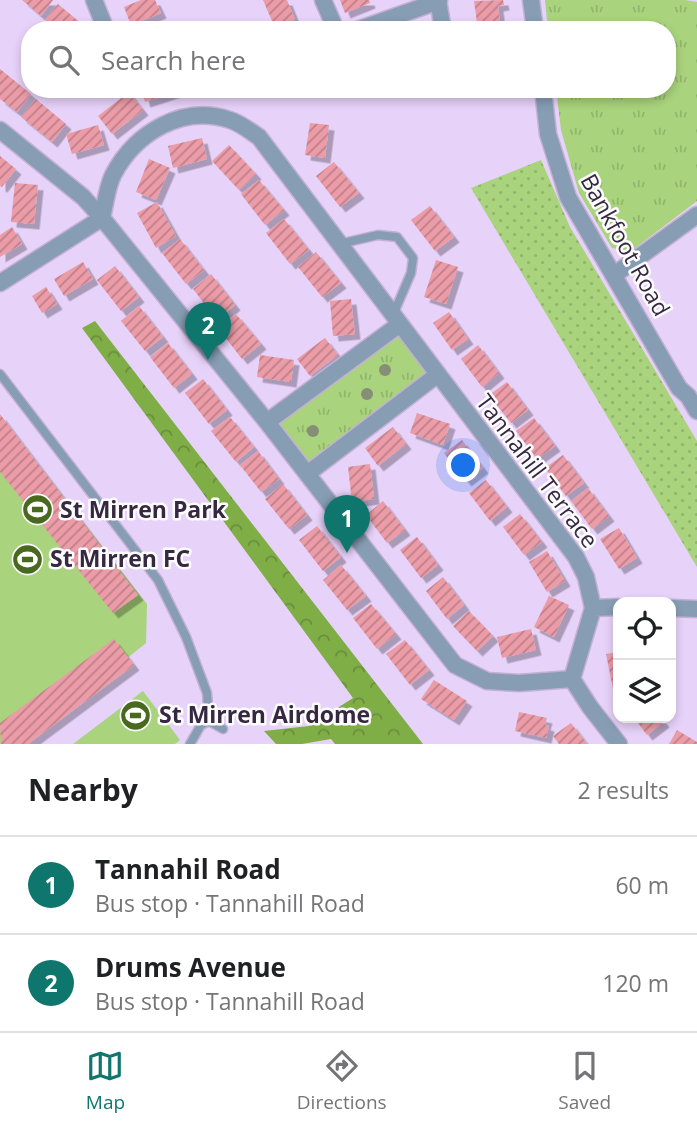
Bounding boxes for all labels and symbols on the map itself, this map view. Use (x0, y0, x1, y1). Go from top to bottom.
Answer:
street label: Bankfoot Road (574, 168, 678, 321)
pin: 2 (185, 302, 231, 360)
street label: Tannahill Terrace (469, 387, 606, 554)
your location (446, 448, 480, 482)
sports icon: St Mirren Park (20, 493, 54, 527)
place label: St Mirren Park (60, 493, 227, 525)
pin: 1 (324, 495, 370, 553)
sports icon: St Mirren FC (10, 542, 44, 576)
place label: St Mirren FC (50, 542, 190, 574)
sports icon: St Mirren Airdome (119, 698, 153, 732)
place label: St Mirren Airdome (159, 698, 370, 730)

